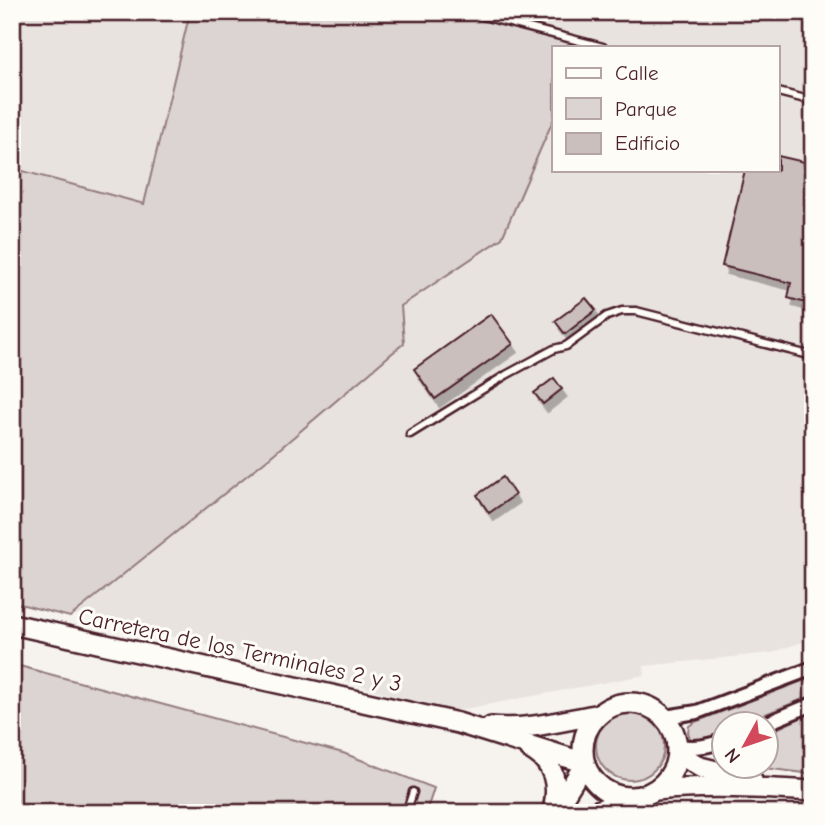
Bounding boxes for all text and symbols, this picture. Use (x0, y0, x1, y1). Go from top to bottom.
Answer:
legend (552, 46, 780, 172)
text: Calle (615, 61, 658, 85)
text: Parque (615, 97, 677, 121)
text: Edificio (615, 131, 680, 155)
street label: Carretera de los Terminales 2 y 3 (76, 603, 404, 697)
north arrow (710, 710, 780, 780)
text: N (720, 743, 745, 767)

